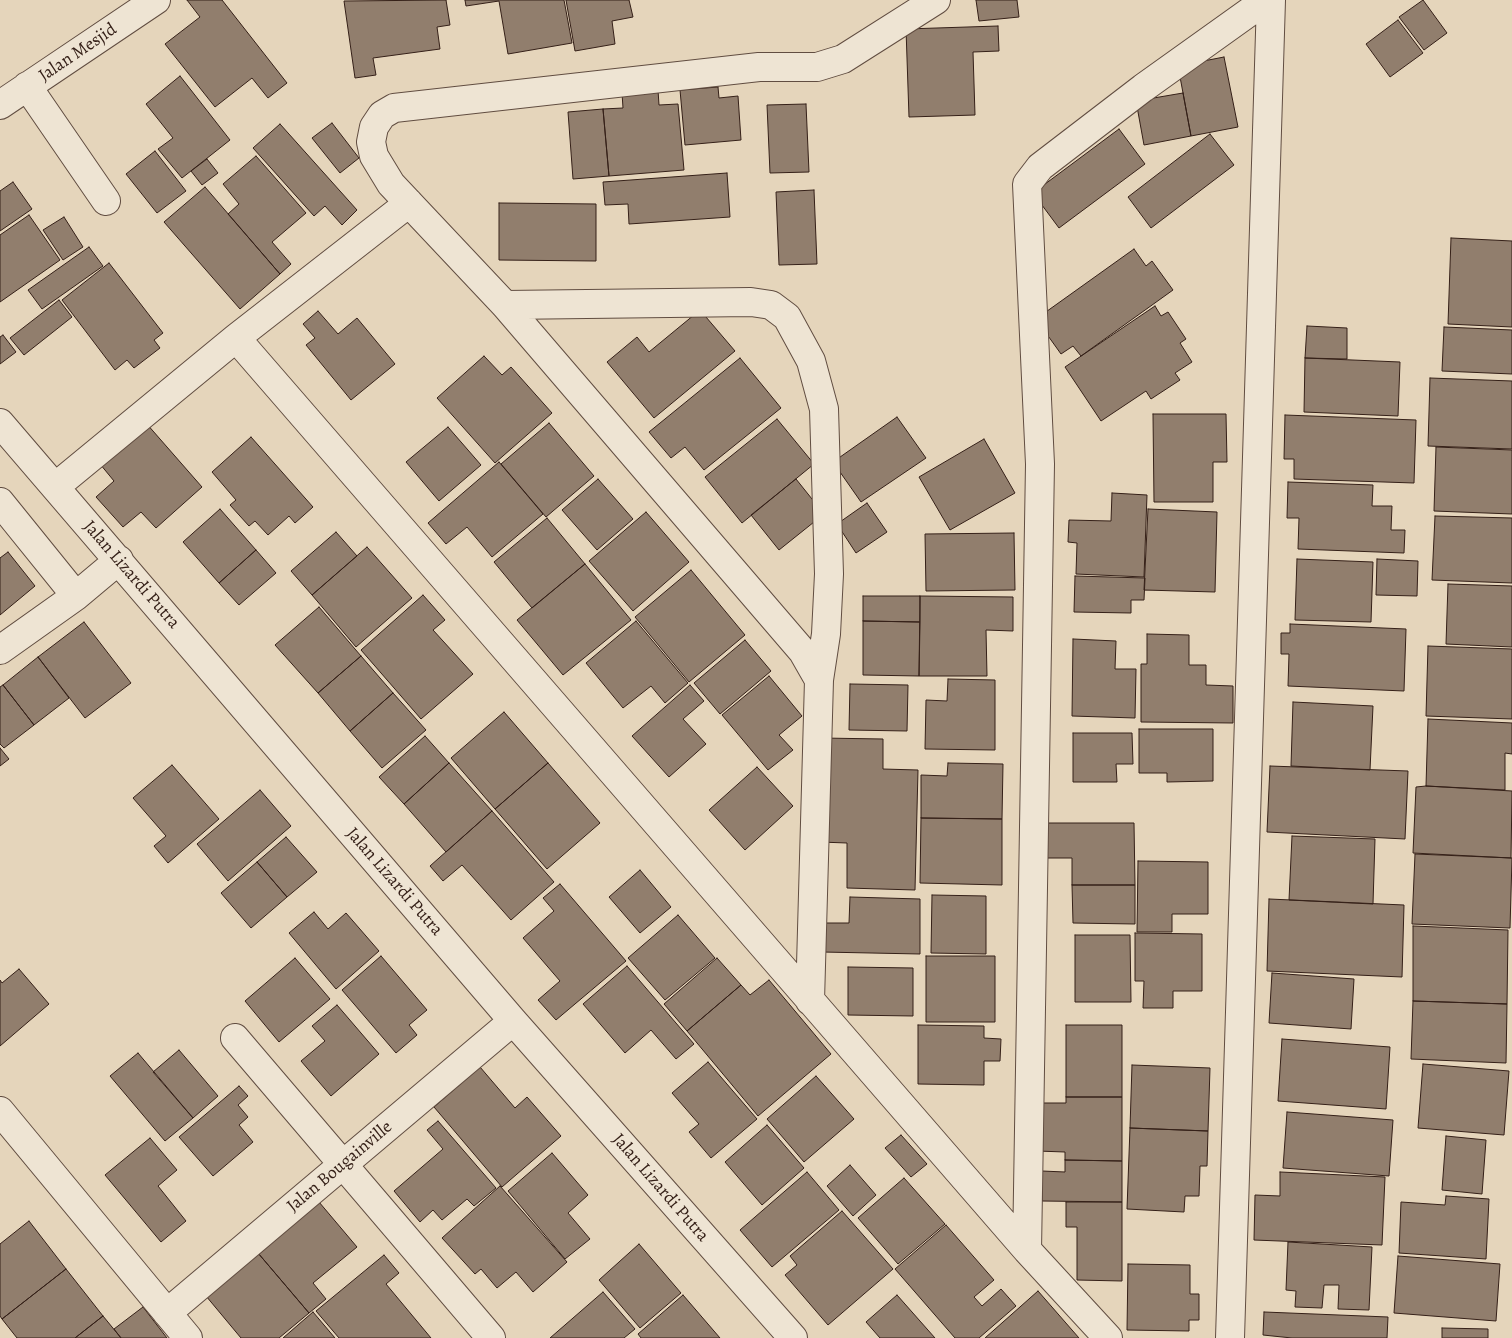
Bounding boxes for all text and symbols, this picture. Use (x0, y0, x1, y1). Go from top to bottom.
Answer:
street label: Jalan Mesjid (35, 19, 121, 87)
street label: Jalan Lizardi Putra (78, 516, 184, 634)
street label: Jalan Lizardi Putra (341, 823, 447, 941)
street label: Jalan Bougainville (283, 1117, 397, 1217)
street label: Jalan Lizardi Putra (607, 1129, 713, 1247)

